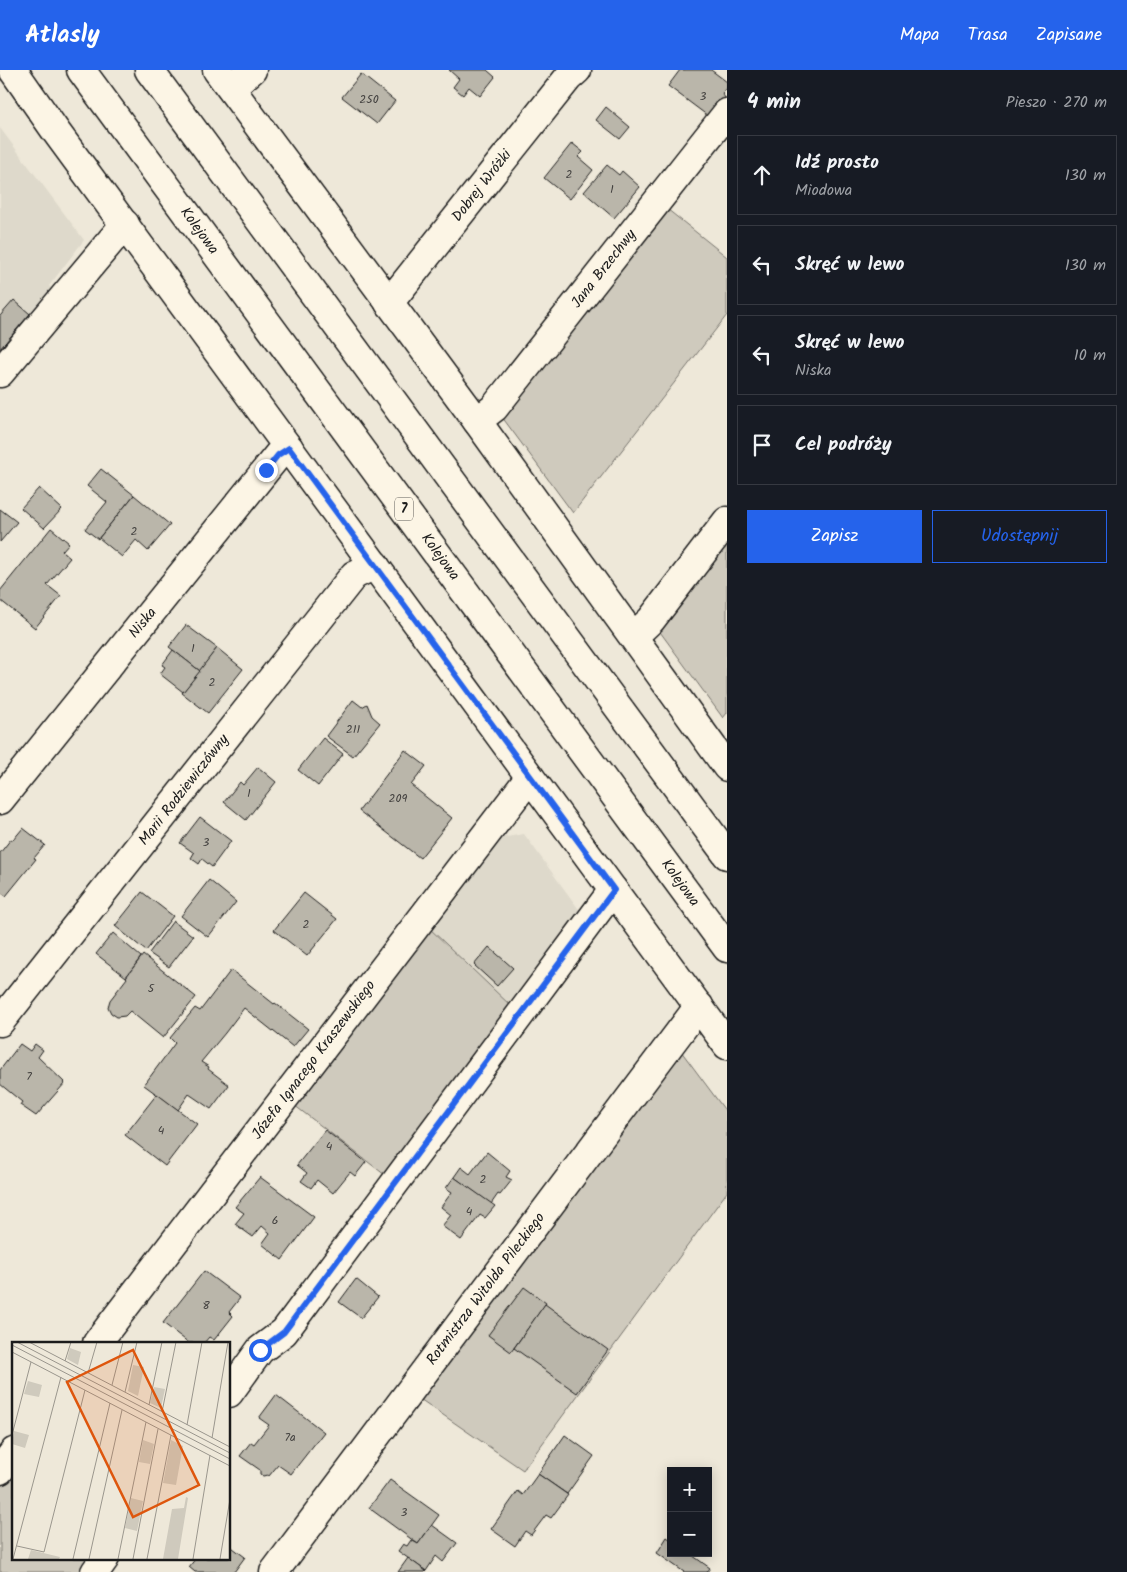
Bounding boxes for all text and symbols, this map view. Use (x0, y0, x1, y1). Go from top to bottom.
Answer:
text: Atlasly (25, 16, 100, 55)
text: Mapa (900, 21, 940, 50)
text: Trasa (968, 21, 1008, 50)
text: Zapisane (1036, 21, 1102, 50)
text: 4 min (747, 86, 801, 119)
house number: 3 (700, 87, 707, 106)
house number: 250 (359, 90, 379, 109)
text: Pieszo · 270 m (1006, 90, 1107, 115)
street label: Dobrej Wróżki (446, 143, 519, 227)
text: Idź prosto (795, 148, 879, 178)
icon: ahead (748, 161, 776, 189)
text: 130 m (1065, 163, 1106, 188)
house number: 2 (566, 165, 573, 184)
text: Miodowa (795, 178, 852, 203)
house number: 1 (610, 180, 614, 199)
street label: Kolejowa (173, 202, 225, 260)
street label: Jana Brzechwy (565, 223, 643, 314)
text: Skręć w lewo (795, 250, 904, 280)
icon: left (748, 251, 776, 279)
text: 130 m (1065, 253, 1106, 278)
text: Skręć w lewo (795, 328, 904, 358)
icon: left (748, 341, 776, 369)
text: 10 m (1074, 343, 1106, 368)
text: Niska (795, 358, 831, 383)
text: Cel podróży (795, 430, 892, 460)
icon: arrive (748, 431, 776, 459)
route end (255, 459, 278, 482)
road number: 7 (395, 498, 413, 520)
button: Zapisz (747, 510, 922, 563)
button: Udostępnij (932, 510, 1107, 563)
house number: 2 (131, 522, 138, 541)
street label: Kolejowa (414, 528, 466, 586)
street label: Niska (123, 602, 163, 644)
house number: 1 (191, 639, 195, 658)
house number: 2 (209, 673, 216, 692)
house number: 211 (346, 720, 360, 739)
street label: Marii Rodziewiczówny (133, 728, 236, 851)
house number: 1 (247, 784, 251, 803)
house number: 209 (389, 789, 408, 808)
house number: 3 (203, 833, 210, 852)
street label: Kolejowa (654, 854, 706, 912)
house number: 2 (303, 915, 310, 934)
street label: Józefa Ignacego Kraszewskiego (246, 975, 382, 1145)
house number: 5 (148, 979, 156, 998)
house number: 7 (26, 1067, 32, 1086)
house number: 4 (158, 1121, 165, 1140)
house number: 4 (326, 1137, 333, 1156)
house number: 2 (480, 1170, 487, 1189)
house number: 4 (466, 1202, 473, 1221)
street label: Rotmistrza Witolda Pileckiego (420, 1207, 552, 1370)
house number: 6 (272, 1211, 278, 1230)
house number: 8 (202, 1296, 210, 1315)
route start (249, 1339, 272, 1362)
inset map (12, 1342, 230, 1560)
house number: 7a (284, 1428, 296, 1447)
map controls (667, 1467, 712, 1557)
button: + (667, 1467, 712, 1512)
house number: 3 (401, 1503, 408, 1522)
button: − (667, 1512, 712, 1557)

